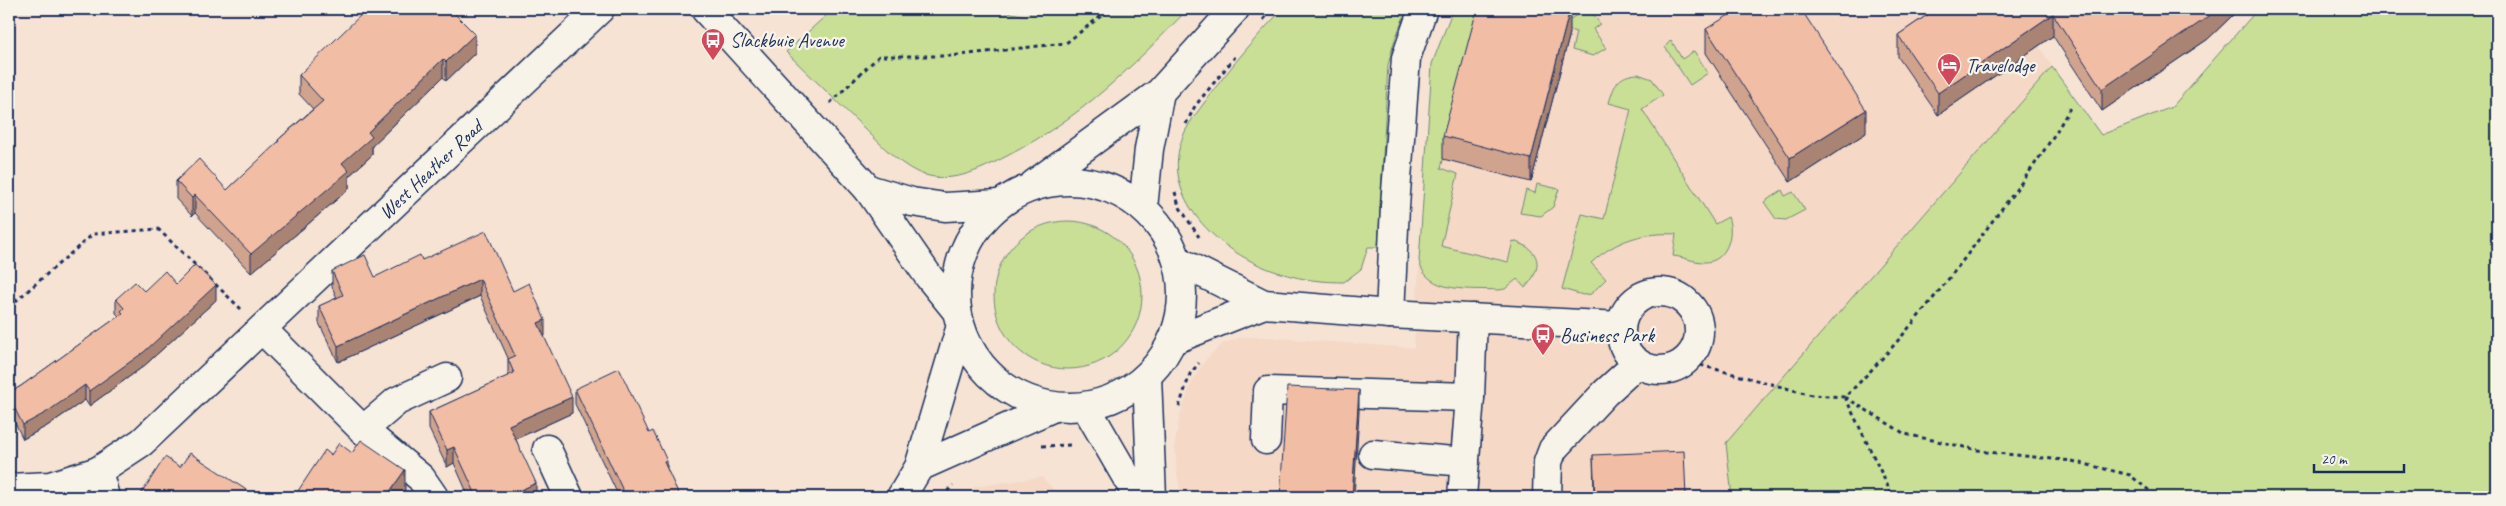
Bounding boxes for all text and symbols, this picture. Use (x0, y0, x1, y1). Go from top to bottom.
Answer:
bus stop icon: Slackbuie Avenue (700, 27, 726, 61)
place label: Slackbuie Avenue (730, 28, 845, 53)
hotel icon: Travelodge (1936, 52, 1962, 86)
place label: Travelodge (1966, 53, 2036, 78)
street label: West Heather Road (374, 113, 490, 225)
bus stop icon: Business Park (1530, 322, 1556, 356)
place label: Business Park (1560, 323, 1656, 348)
scale bar (2314, 441, 2404, 473)
text: 20 m (2321, 450, 2348, 469)

